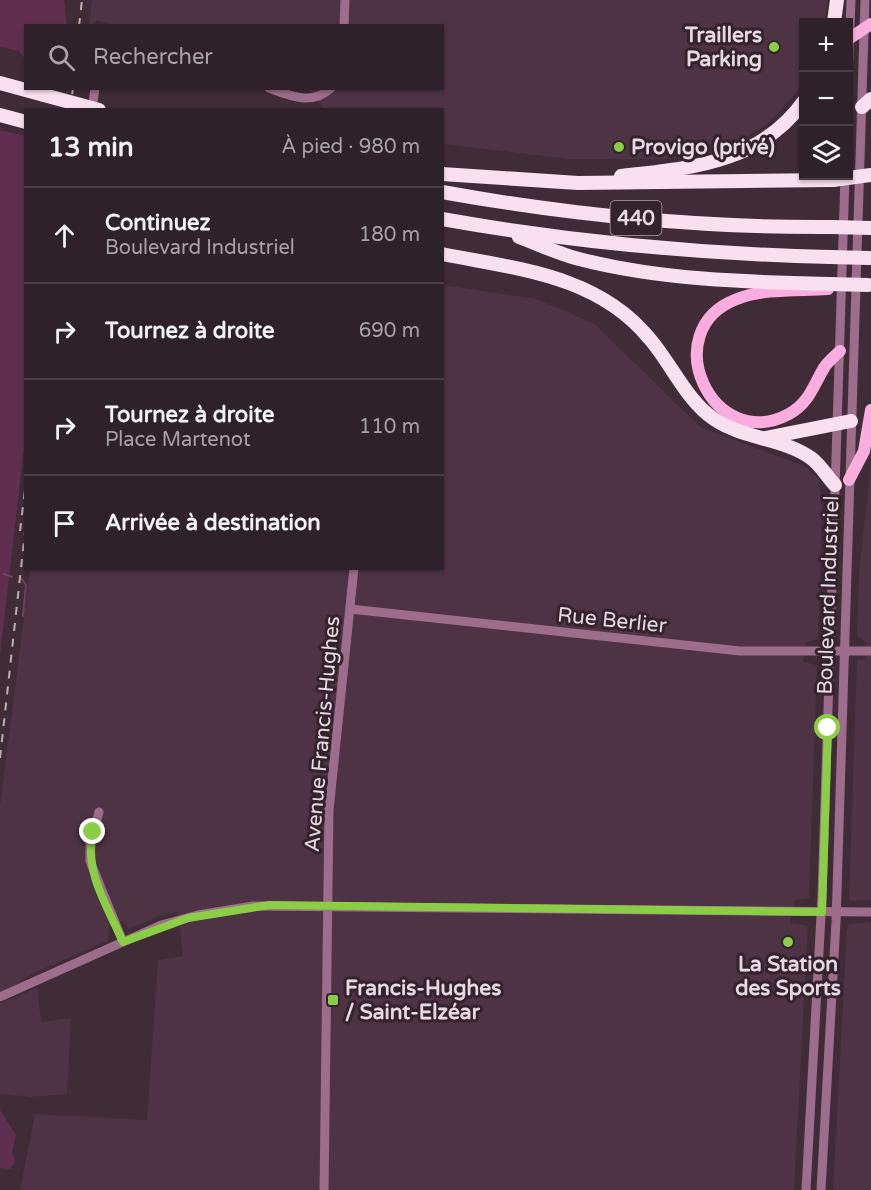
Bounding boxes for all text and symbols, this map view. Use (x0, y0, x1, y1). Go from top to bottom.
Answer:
map controls (799, 18, 853, 180)
button: + (799, 18, 853, 72)
place label: Traillers Parking (684, 23, 762, 72)
search box (24, 24, 444, 90)
marker: Traillers Parking (767, 40, 781, 54)
icon: search (45, 41, 78, 74)
text: Rechercher (93, 44, 213, 70)
button: − (799, 72, 853, 126)
button: layers (799, 126, 853, 180)
text: 13 min (48, 132, 134, 163)
text: À pied · 980 m (282, 135, 420, 159)
place label: Provigo (privé) (631, 135, 775, 160)
marker: Provigo (privé) (612, 140, 626, 154)
road number: 440 (610, 201, 662, 235)
text: Continuez (105, 210, 210, 236)
icon: ahead (48, 219, 81, 252)
text: 180 m (359, 223, 420, 247)
text: Boulevard Industriel (105, 236, 295, 260)
icon: right (48, 315, 81, 348)
text: Tournez à droite (105, 318, 274, 344)
text: 690 m (359, 319, 420, 343)
text: Tournez à droite (105, 402, 274, 428)
icon: right (48, 411, 81, 444)
text: 110 m (359, 415, 420, 439)
text: Place Martenot (105, 428, 251, 452)
street label: Boulevard Industriel (813, 495, 844, 695)
icon: arrive (48, 507, 81, 540)
text: Arrivée à destination (105, 510, 321, 536)
street label: Rue Berlier (556, 602, 668, 639)
street label: Avenue Francis-Hughes (300, 615, 345, 853)
route start (814, 714, 840, 740)
route end (79, 818, 105, 844)
marker: La Station des Sports (781, 935, 795, 949)
place label: La Station des Sports (735, 952, 841, 1001)
place label: Francis-Hughes / Saint-Elzéar (345, 976, 501, 1025)
marker: Francis-Hughes / Saint-Elzéar (326, 993, 340, 1007)

